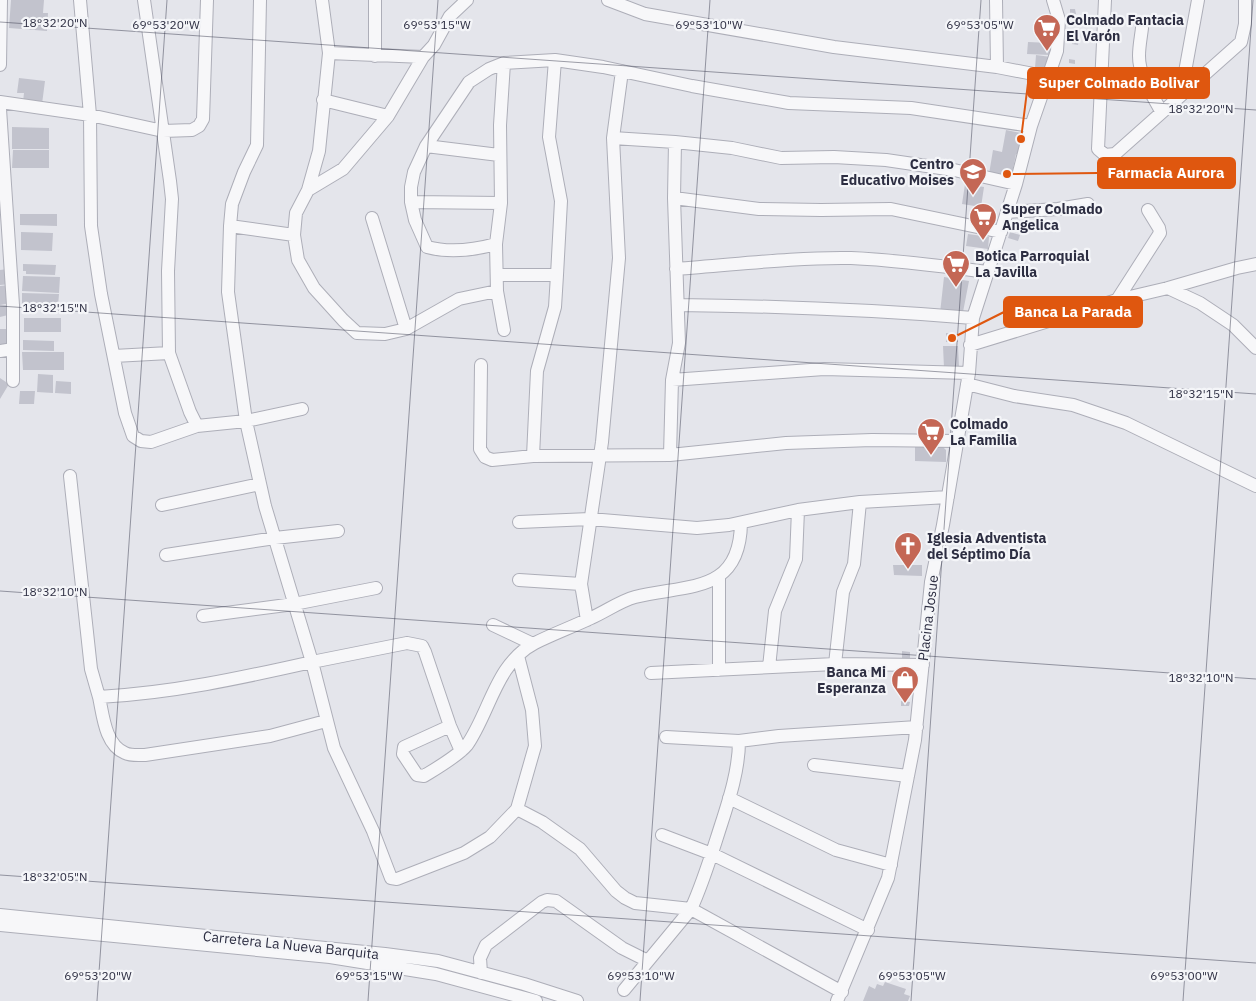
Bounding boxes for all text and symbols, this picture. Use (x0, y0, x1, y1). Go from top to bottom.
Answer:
place label: Colmado Fantacia El Varón (1066, 11, 1184, 45)
supermarket icon: Colmado Fantacia El Varón (1032, 13, 1062, 52)
text: 18°32'20"N (22, 15, 88, 30)
text: 69°53'20"W (132, 17, 200, 32)
text: 69°53'15"W (403, 17, 471, 32)
text: 69°53'10"W (675, 17, 743, 32)
text: 69°53'05"W (946, 17, 1014, 32)
callout: Super Colmado Bolivar (1028, 68, 1209, 98)
text: Super Colmado Bolivar (1038, 73, 1200, 92)
text: 18°32'20"N (1168, 101, 1234, 116)
place label: Centro Educativo Moises (840, 155, 954, 189)
school or university icon: Centro Educativo Moises (958, 157, 988, 196)
callout: Farmacia Aurora (1098, 158, 1235, 188)
text: Farmacia Aurora (1108, 163, 1225, 182)
place label: Super Colmado Angelica (1002, 200, 1103, 234)
supermarket icon: Super Colmado Angelica (968, 202, 998, 241)
place label: Botica Parroquial La Javilla (975, 247, 1089, 281)
supermarket icon: Botica Parroquial La Javilla (941, 249, 971, 288)
callout: Banca La Parada (1004, 297, 1142, 327)
text: 18°32'15"N (22, 300, 88, 315)
text: Banca La Parada (1014, 302, 1132, 321)
text: 18°32'15"N (1168, 386, 1234, 401)
place label: Colmado La Familia (950, 415, 1017, 449)
supermarket icon: Colmado La Familia (916, 417, 946, 456)
place label: Iglesia Adventista del Séptimo Día (927, 529, 1047, 563)
church icon: Iglesia Adventista del Séptimo Día (893, 531, 923, 570)
street label: Placina Josue (914, 574, 942, 662)
text: 18°32'10"N (22, 584, 88, 599)
place label: Banca Mi Esperanza (817, 663, 886, 697)
shop icon: Banca Mi Esperanza (890, 665, 920, 704)
text: 18°32'10"N (1168, 670, 1234, 685)
text: 18°32'05"N (22, 869, 88, 884)
street label: Carretera La Nueva Barquita (202, 927, 380, 963)
text: 69°53'20"W (64, 968, 132, 983)
text: 69°53'15"W (335, 968, 403, 983)
text: 69°53'10"W (607, 968, 675, 983)
text: 69°53'05"W (878, 968, 946, 983)
text: 69°53'00"W (1150, 968, 1218, 983)

